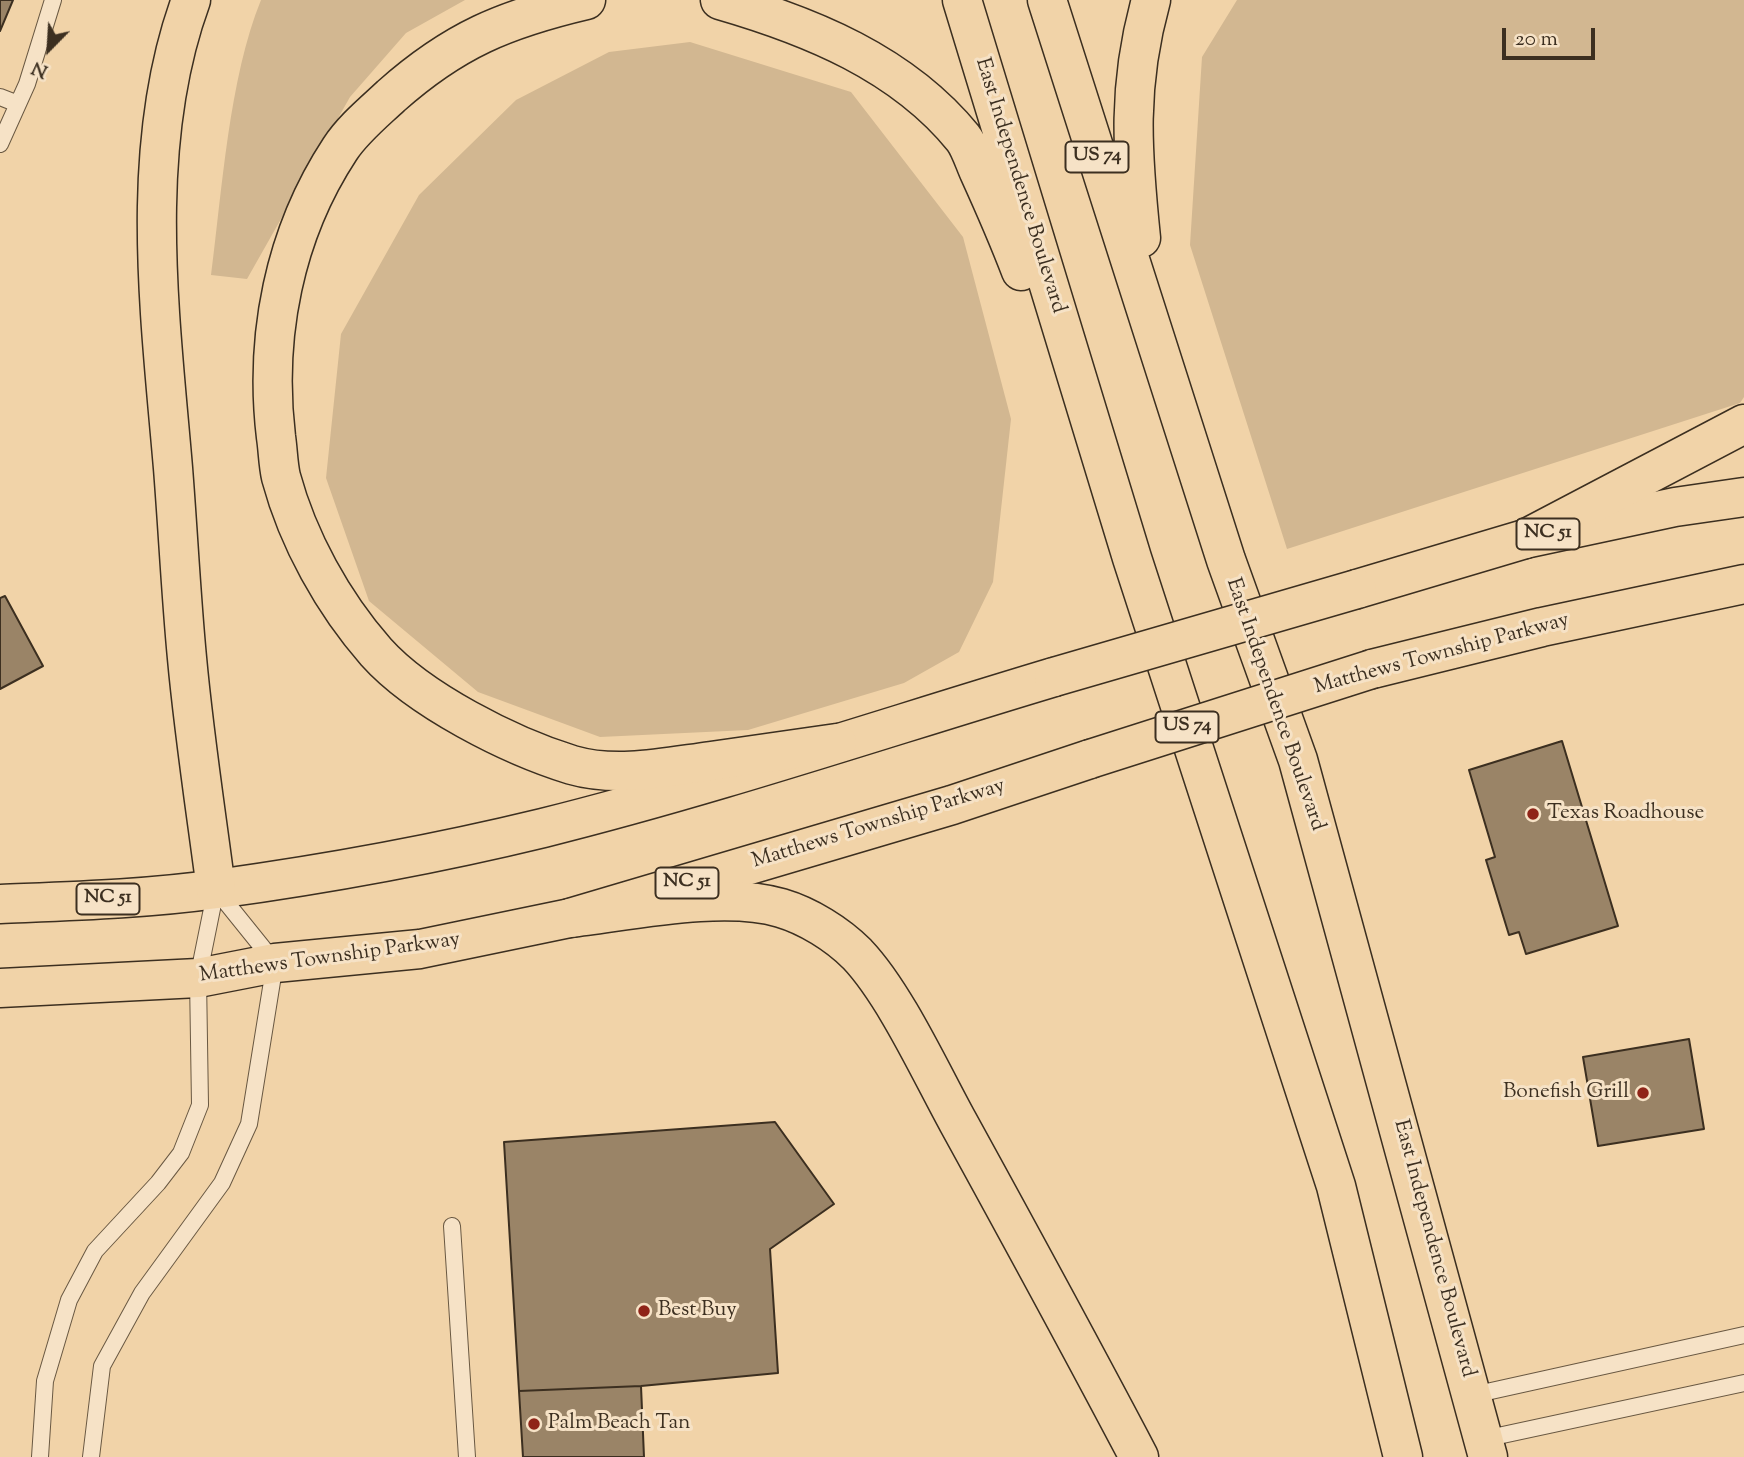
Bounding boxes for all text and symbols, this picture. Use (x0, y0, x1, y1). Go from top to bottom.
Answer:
north arrow (14, 14, 84, 84)
scale bar (1506, 14, 1599, 58)
text: 20 m (1515, 25, 1558, 55)
text: N (28, 53, 53, 84)
street label: East Independence Boulevard (968, 55, 1070, 317)
road number: US 74 (1066, 141, 1128, 172)
road number: NC 51 (1516, 519, 1580, 550)
street label: East Independence Boulevard (1219, 575, 1329, 835)
street label: Matthews Township Parkway (1312, 609, 1572, 701)
road number: US 74 (1156, 712, 1218, 742)
street label: Matthews Township Parkway (750, 775, 1008, 875)
place label: Texas Roadhouse (1547, 801, 1704, 827)
marker: Texas Roadhouse (1525, 806, 1541, 822)
road number: NC 51 (656, 868, 718, 898)
road number: NC 51 (76, 884, 140, 914)
street label: Matthews Township Parkway (198, 928, 462, 990)
place label: Bonefish Grill (1503, 1080, 1629, 1106)
marker: Bonefish Grill (1635, 1085, 1651, 1101)
street label: East Independence Boulevard (1386, 1117, 1480, 1381)
place label: Best Buy (658, 1298, 737, 1324)
marker: Best Buy (636, 1303, 652, 1319)
place label: Palm Beach Tan (548, 1411, 691, 1437)
marker: Palm Beach Tan (526, 1416, 542, 1432)

